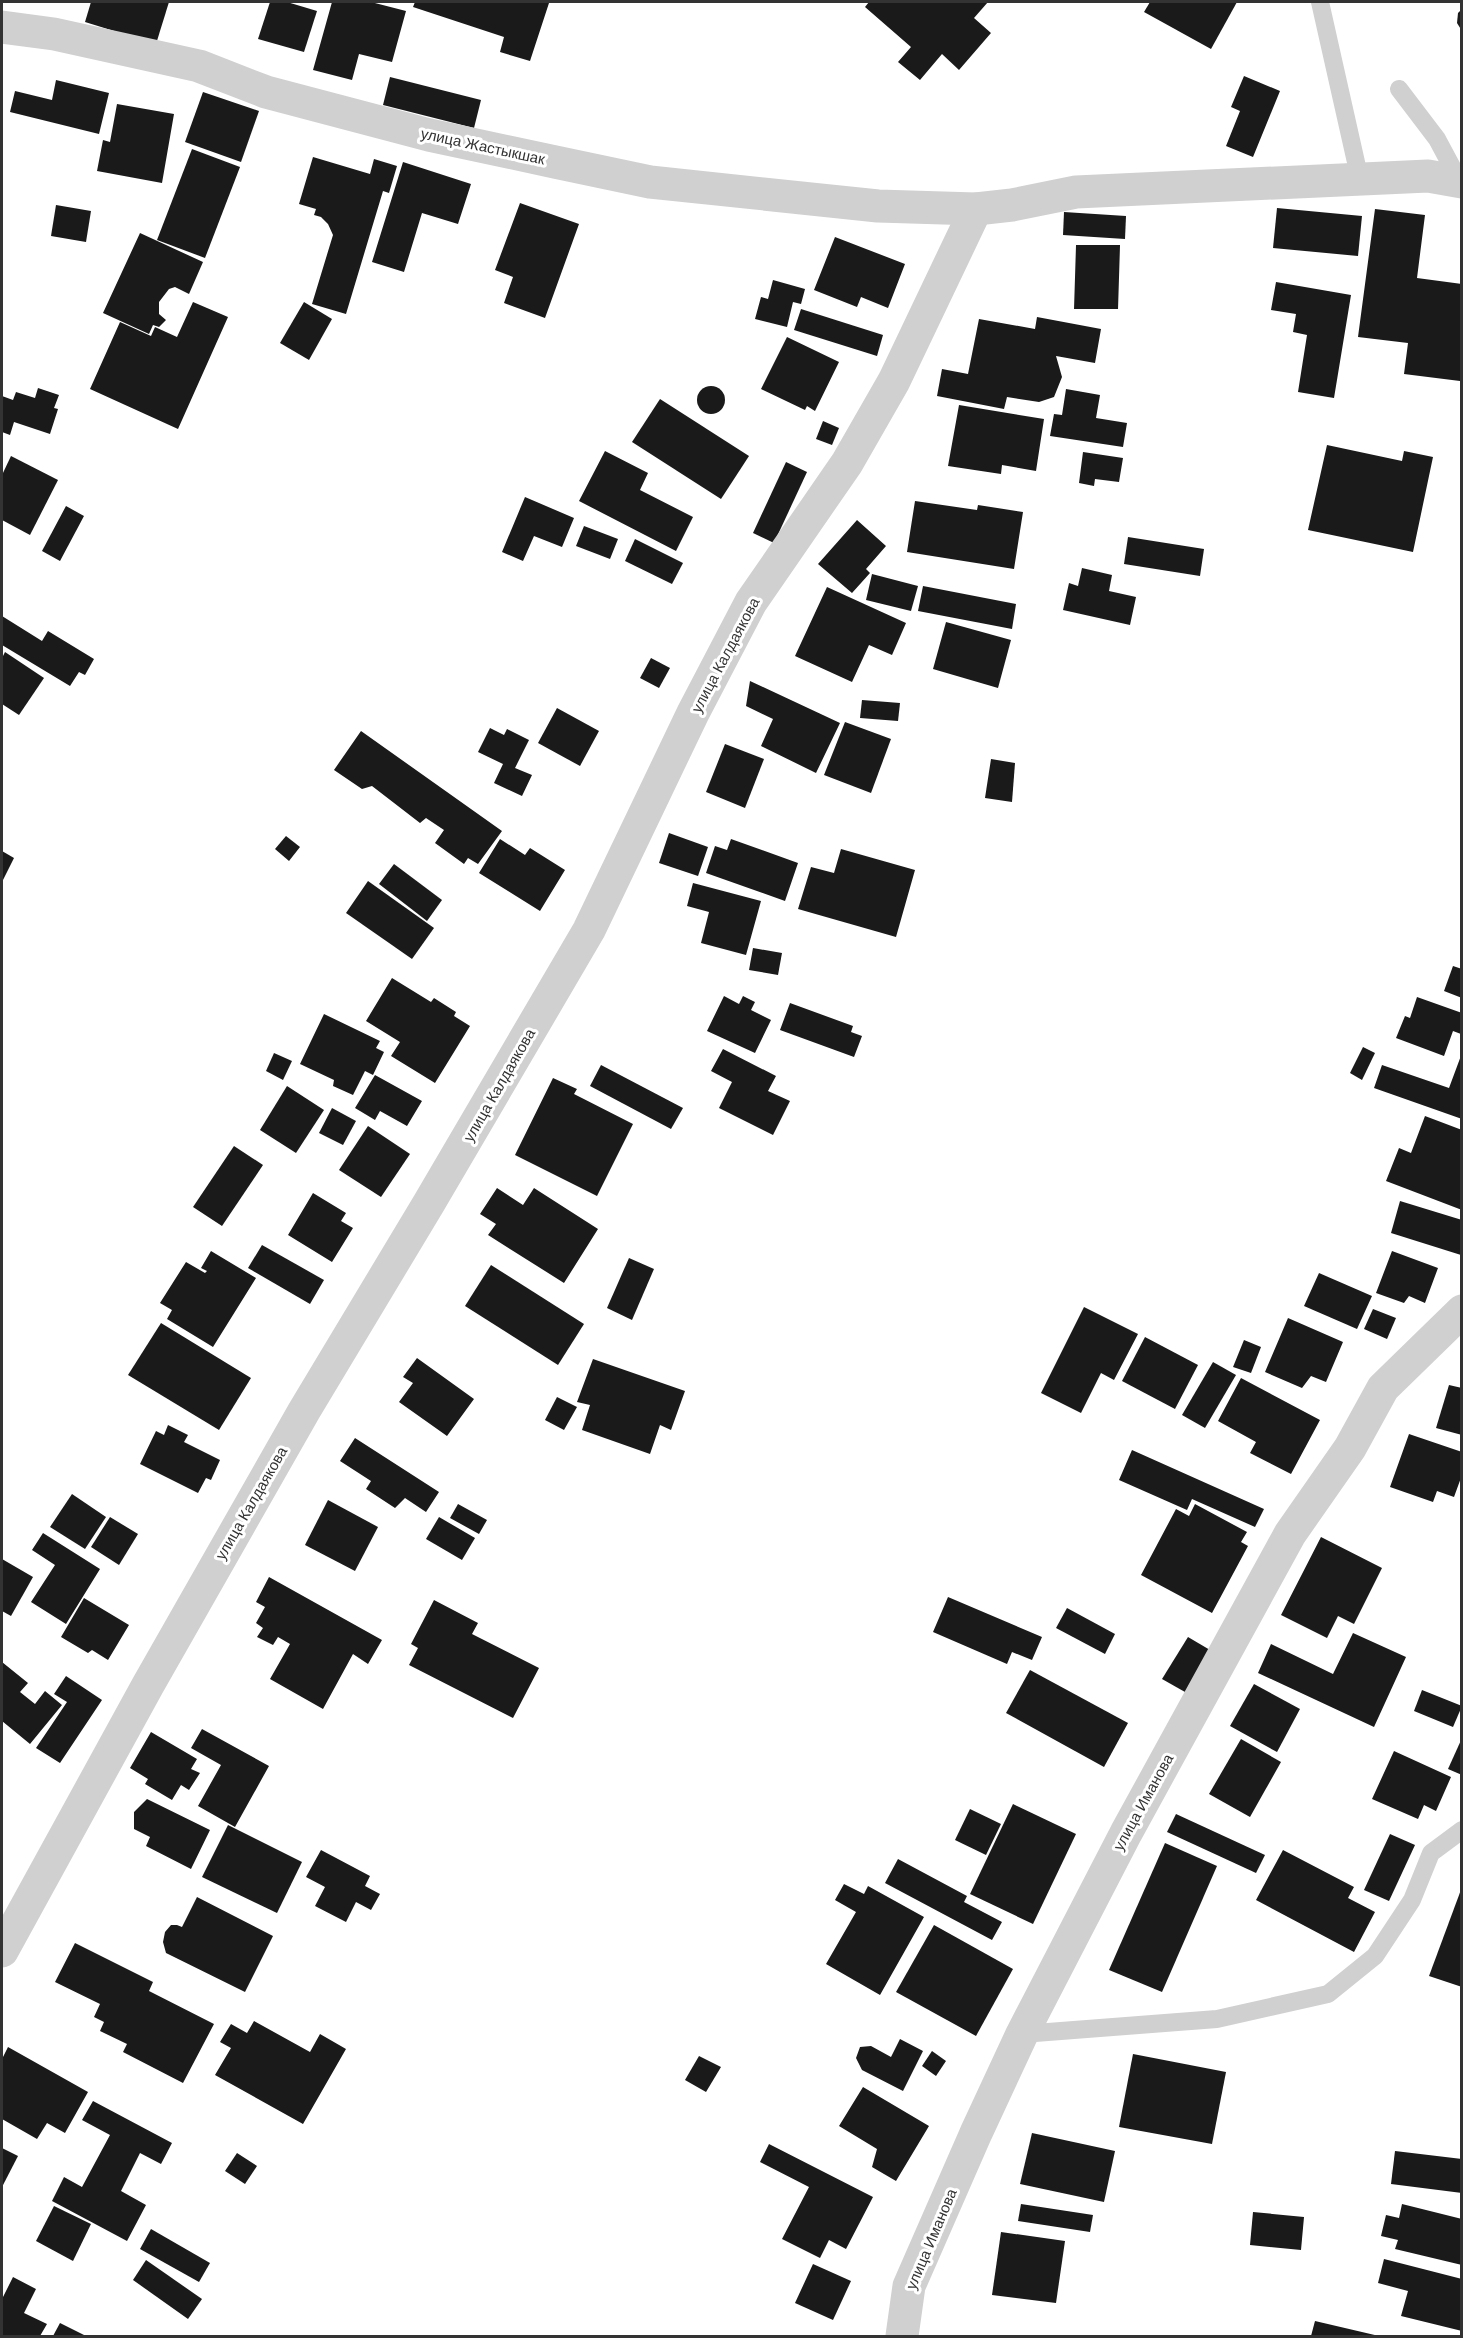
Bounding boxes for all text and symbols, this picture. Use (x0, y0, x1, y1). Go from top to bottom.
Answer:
street label: улица Жастыкшак (419, 125, 547, 168)
street label: улица Калдаякова (688, 594, 763, 715)
street label: улица Калдаякова (460, 1025, 539, 1145)
street label: улица Калдаякова (212, 1443, 291, 1563)
street label: улица Иманова (1109, 1750, 1177, 1853)
street label: улица Иманова (902, 2186, 960, 2292)

